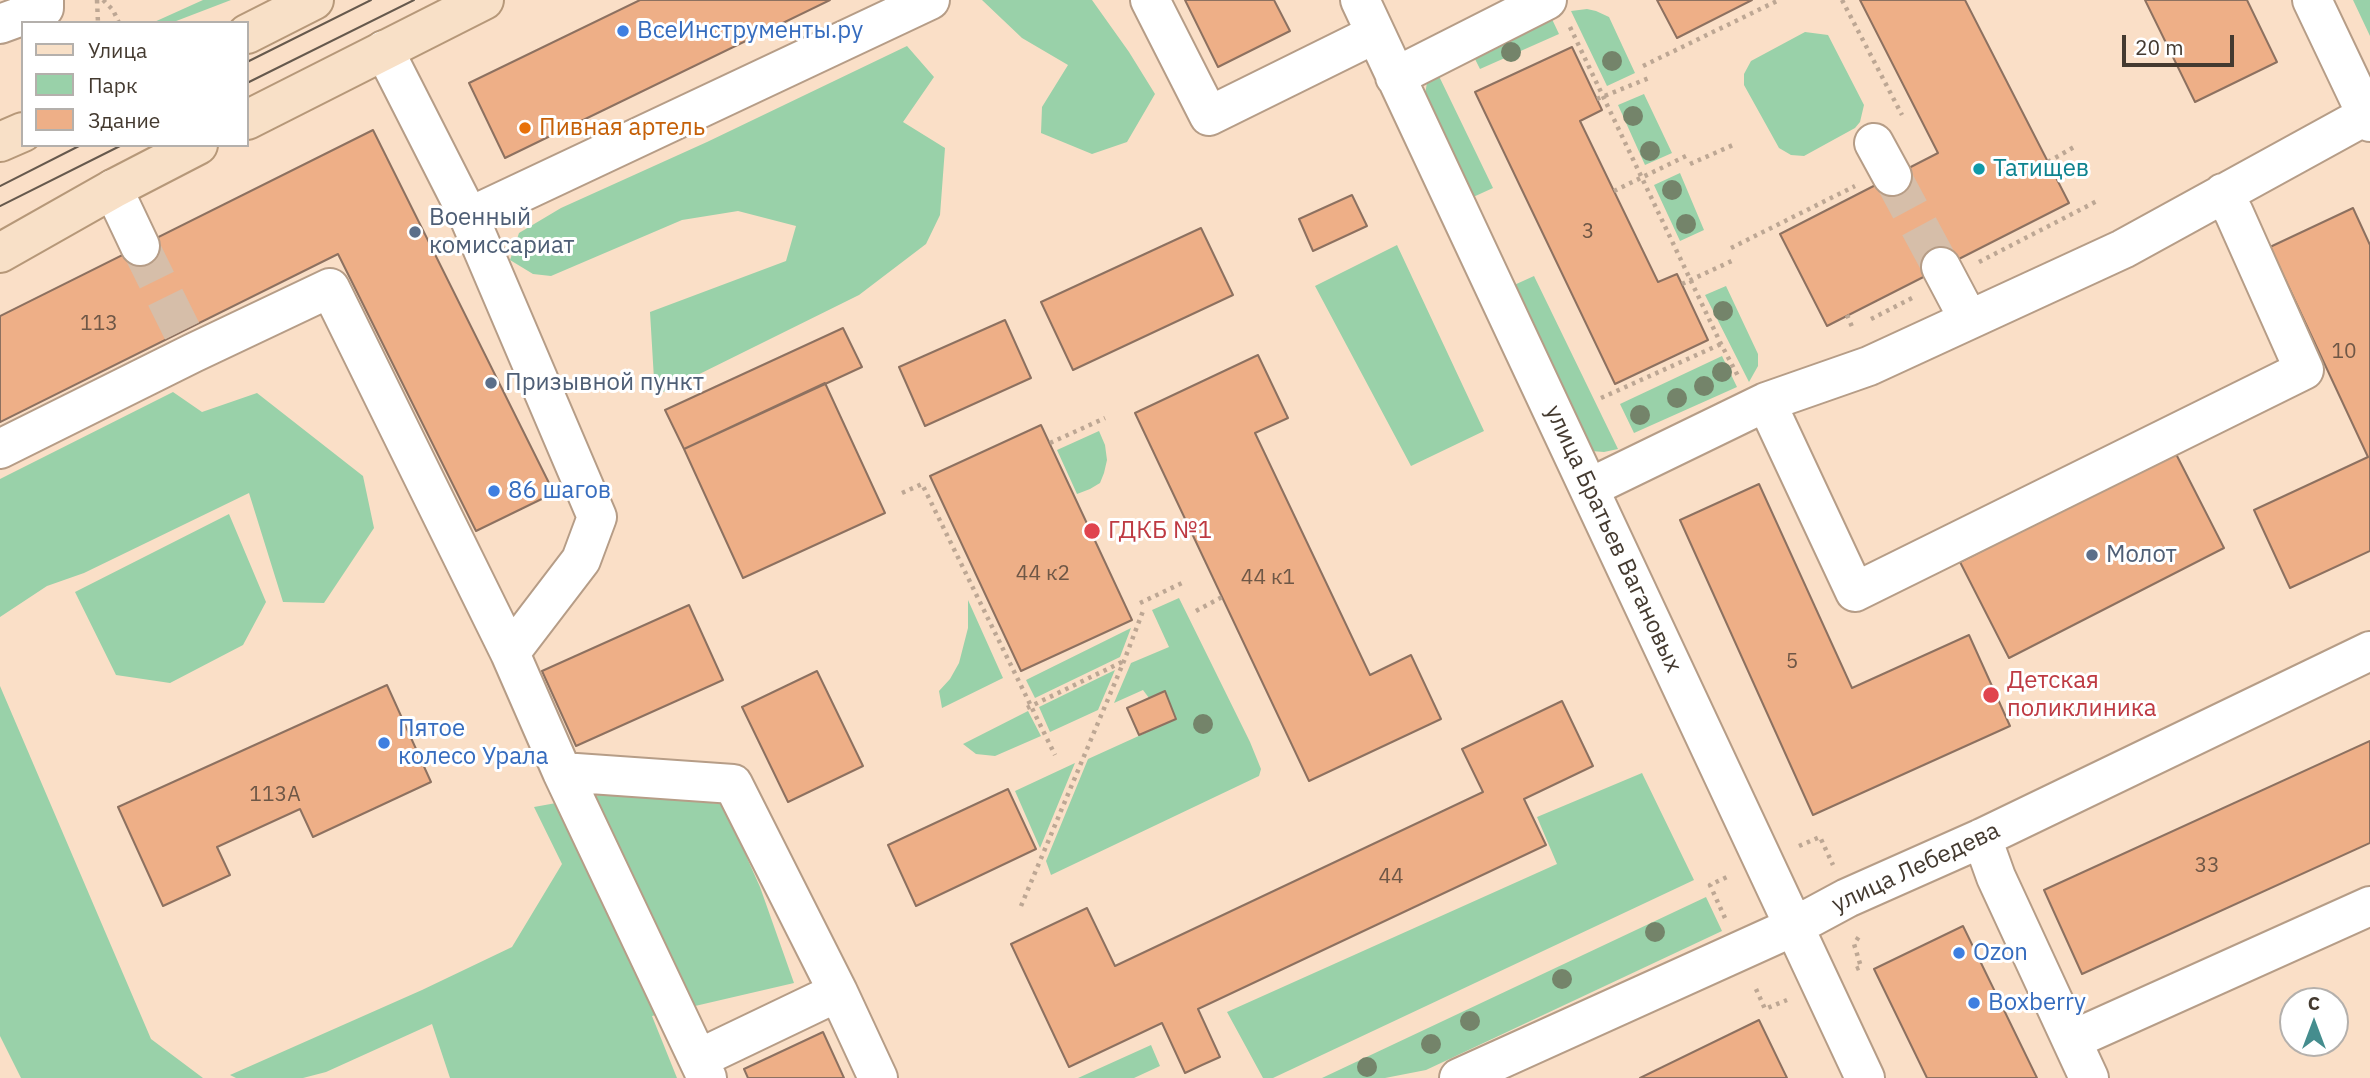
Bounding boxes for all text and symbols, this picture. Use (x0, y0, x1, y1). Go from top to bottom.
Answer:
place label: ВсеИнструменты.ру (637, 17, 863, 45)
legend (21, 21, 248, 147)
scale bar (2125, 21, 2237, 65)
marker: ВсеИнструменты.ру (615, 23, 631, 39)
text: 20 m (2135, 33, 2184, 61)
text: Улица (88, 36, 147, 64)
text: Парк (88, 71, 138, 99)
text: Здание (88, 106, 160, 134)
place label: Пивная артель (539, 114, 705, 142)
marker: Пивная артель (517, 120, 533, 136)
place label: Татищев (1993, 155, 2089, 183)
marker: Татищев (1971, 161, 1987, 177)
place label: Военный комиссариат (429, 204, 575, 260)
house number: 3 (1582, 219, 1594, 245)
marker: Военный комиссариат (407, 224, 423, 240)
house number: 113 (80, 311, 118, 337)
house number: 10 (2331, 339, 2357, 365)
place label: Призывной пункт (505, 369, 704, 397)
marker: Призывной пункт (483, 375, 499, 391)
street label: улица Братьев Вагановых (1538, 401, 1688, 677)
place label: 86 шагов (508, 477, 611, 505)
marker: 86 шагов (486, 483, 502, 499)
place label: ГДКБ №1 (1108, 517, 1212, 545)
marker: ГДКБ №1 (1082, 521, 1102, 541)
place label: Молот (2106, 541, 2177, 569)
marker: Молот (2084, 547, 2100, 563)
house number: 44 к2 (1016, 561, 1070, 587)
house number: 44 к1 (1241, 565, 1295, 591)
house number: 5 (1786, 649, 1798, 675)
place label: Детская поликлиника (2007, 667, 2157, 723)
marker: Детская поликлиника (1981, 685, 2001, 705)
place label: Пятое колесо Урала (398, 715, 549, 771)
marker: Пятое колесо Урала (376, 735, 392, 751)
house number: 113А (249, 782, 301, 808)
street label: улица Лебедева (1827, 816, 2005, 920)
house number: 33 (2194, 853, 2220, 879)
house number: 44 (1378, 864, 1404, 890)
place label: Ozon (1973, 939, 2028, 967)
marker: Ozon (1951, 945, 1967, 961)
north arrow (2279, 987, 2349, 1057)
place label: Boxberry (1988, 989, 2086, 1017)
text: С (2308, 991, 2320, 1015)
marker: Boxberry (1966, 995, 1982, 1011)

